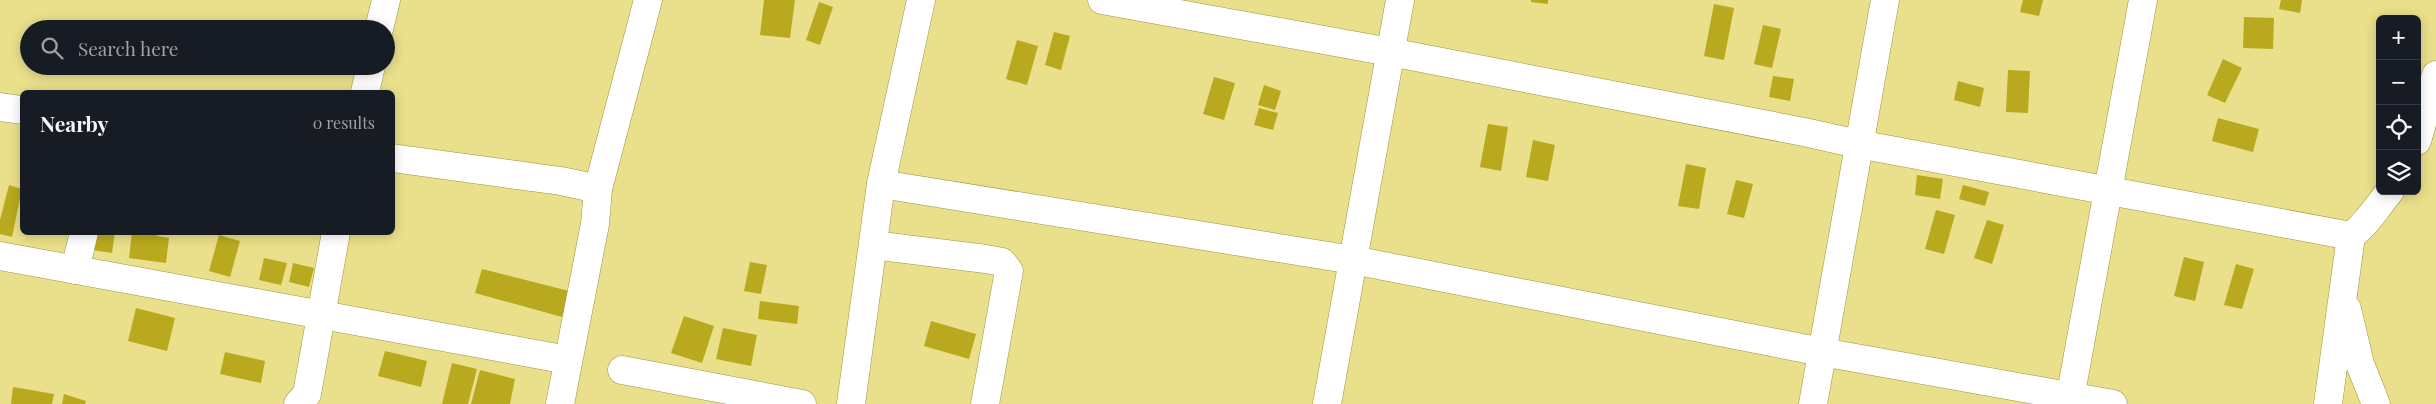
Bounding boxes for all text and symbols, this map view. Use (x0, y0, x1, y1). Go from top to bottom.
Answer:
map controls (2376, 15, 2421, 195)
button: + (2376, 15, 2421, 60)
search box (20, 20, 395, 75)
icon: search (38, 34, 66, 62)
text: Search here (78, 35, 178, 61)
button: − (2376, 60, 2421, 105)
button: locate (2376, 105, 2421, 150)
text: Nearby (40, 109, 109, 137)
text: 0 results (313, 112, 375, 133)
button: layers (2376, 150, 2421, 195)

